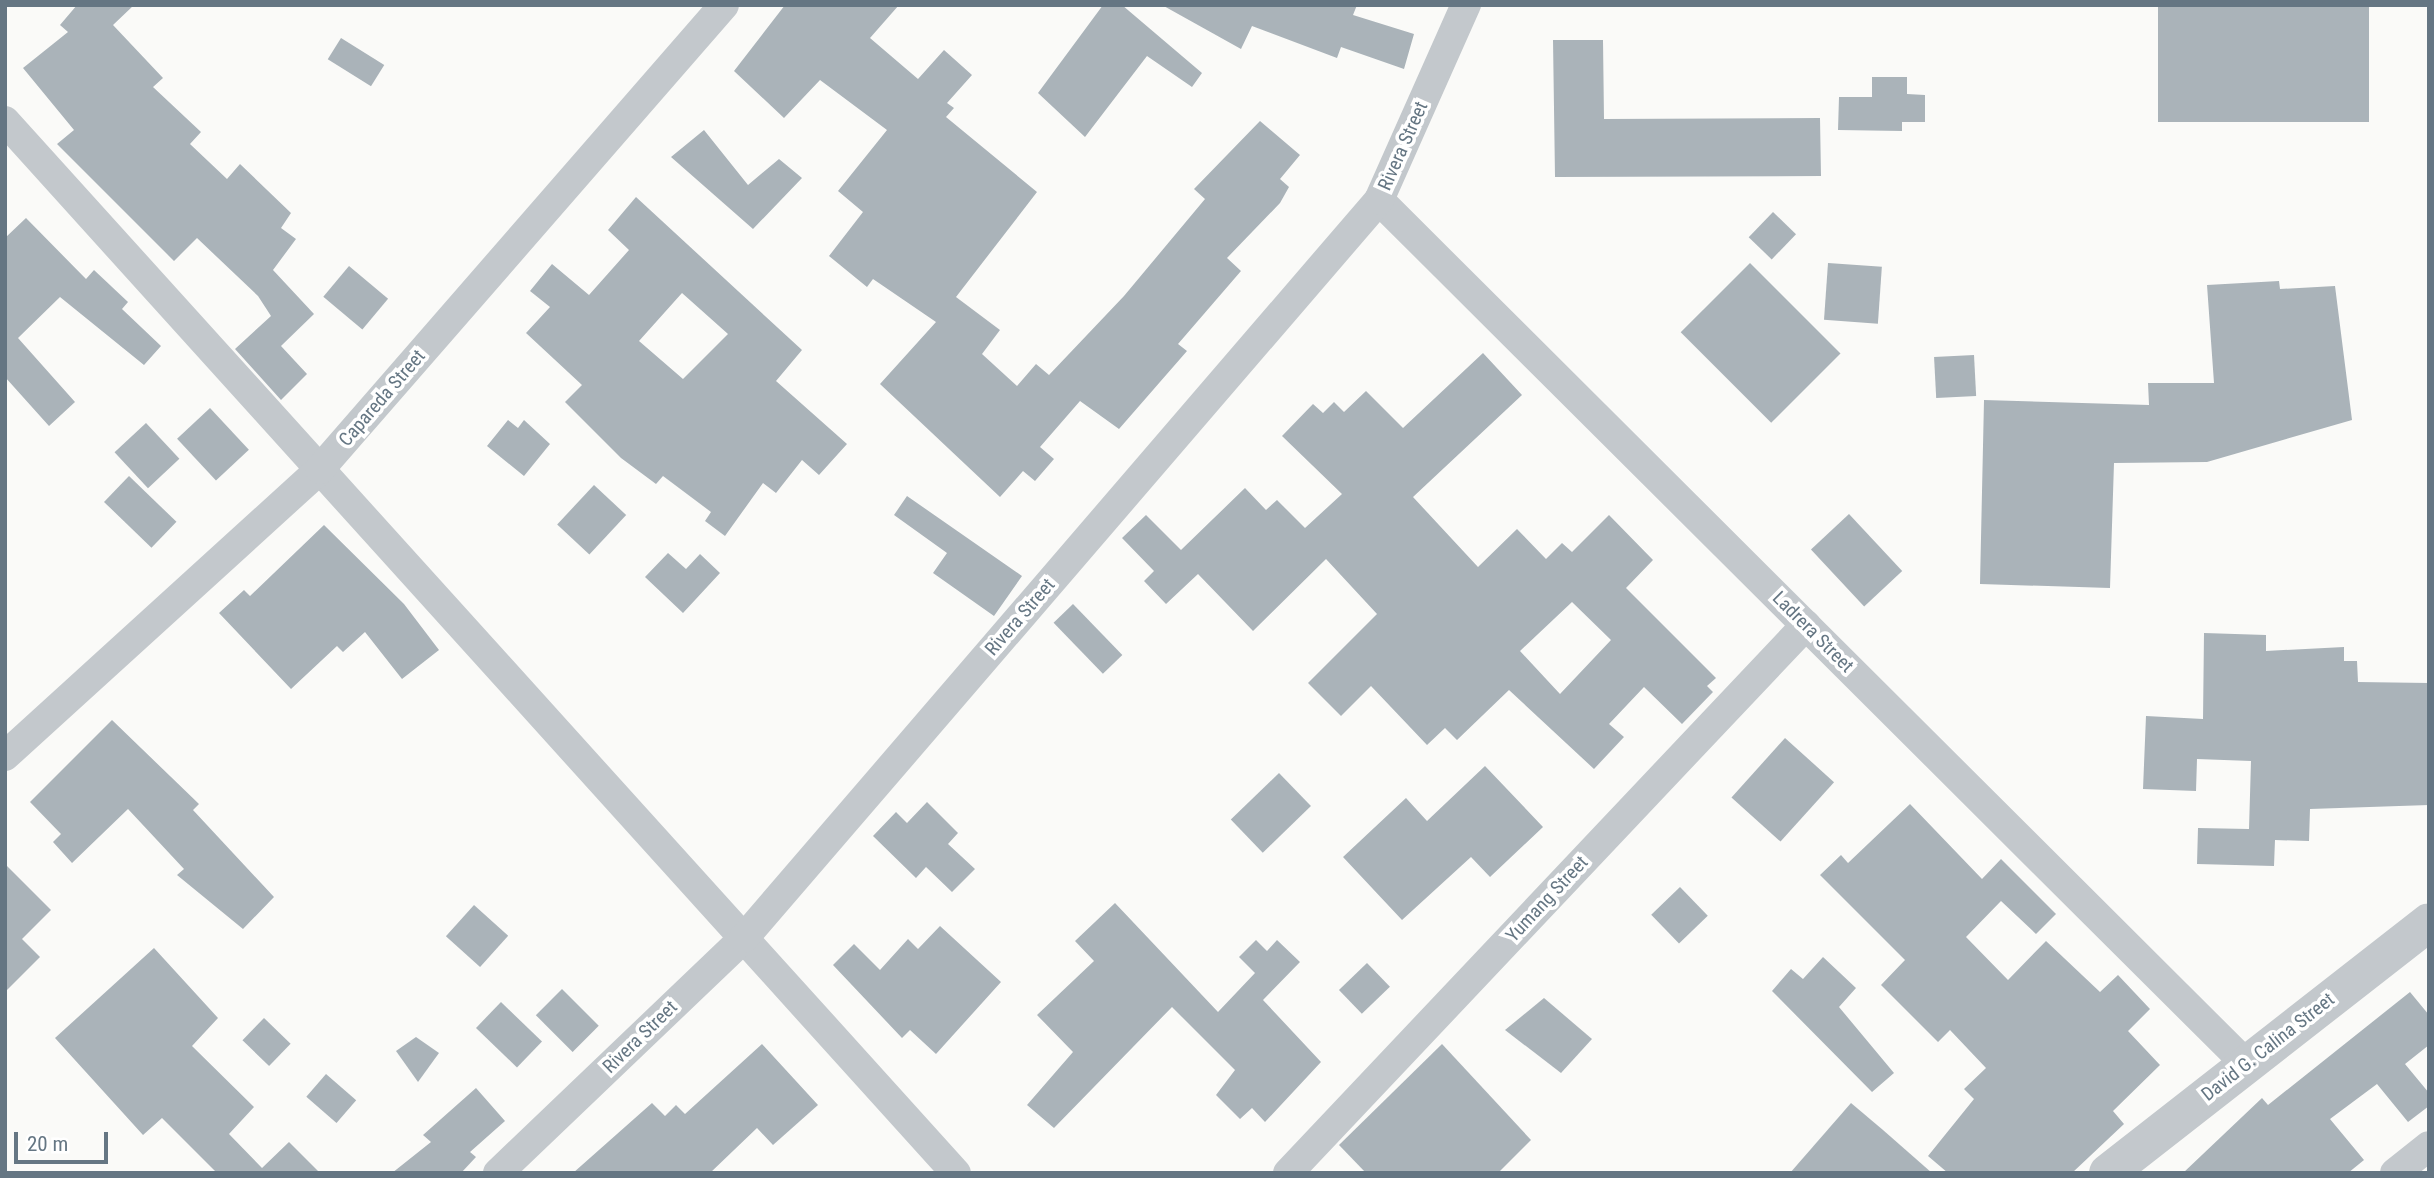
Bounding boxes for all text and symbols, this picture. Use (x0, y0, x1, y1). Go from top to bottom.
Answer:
street label: Rivera Street (1373, 98, 1433, 194)
street label: Capareda Street (334, 345, 430, 451)
street label: Rivera Street (980, 574, 1060, 660)
street label: Ladrera Street (1768, 587, 1858, 677)
street label: Yumang Street (1501, 851, 1593, 947)
street label: David G. Calina Street (2197, 988, 2339, 1106)
street label: Rivera Street (598, 996, 682, 1078)
scale bar (18, 1118, 112, 1162)
text: 20 m (27, 1132, 68, 1156)

